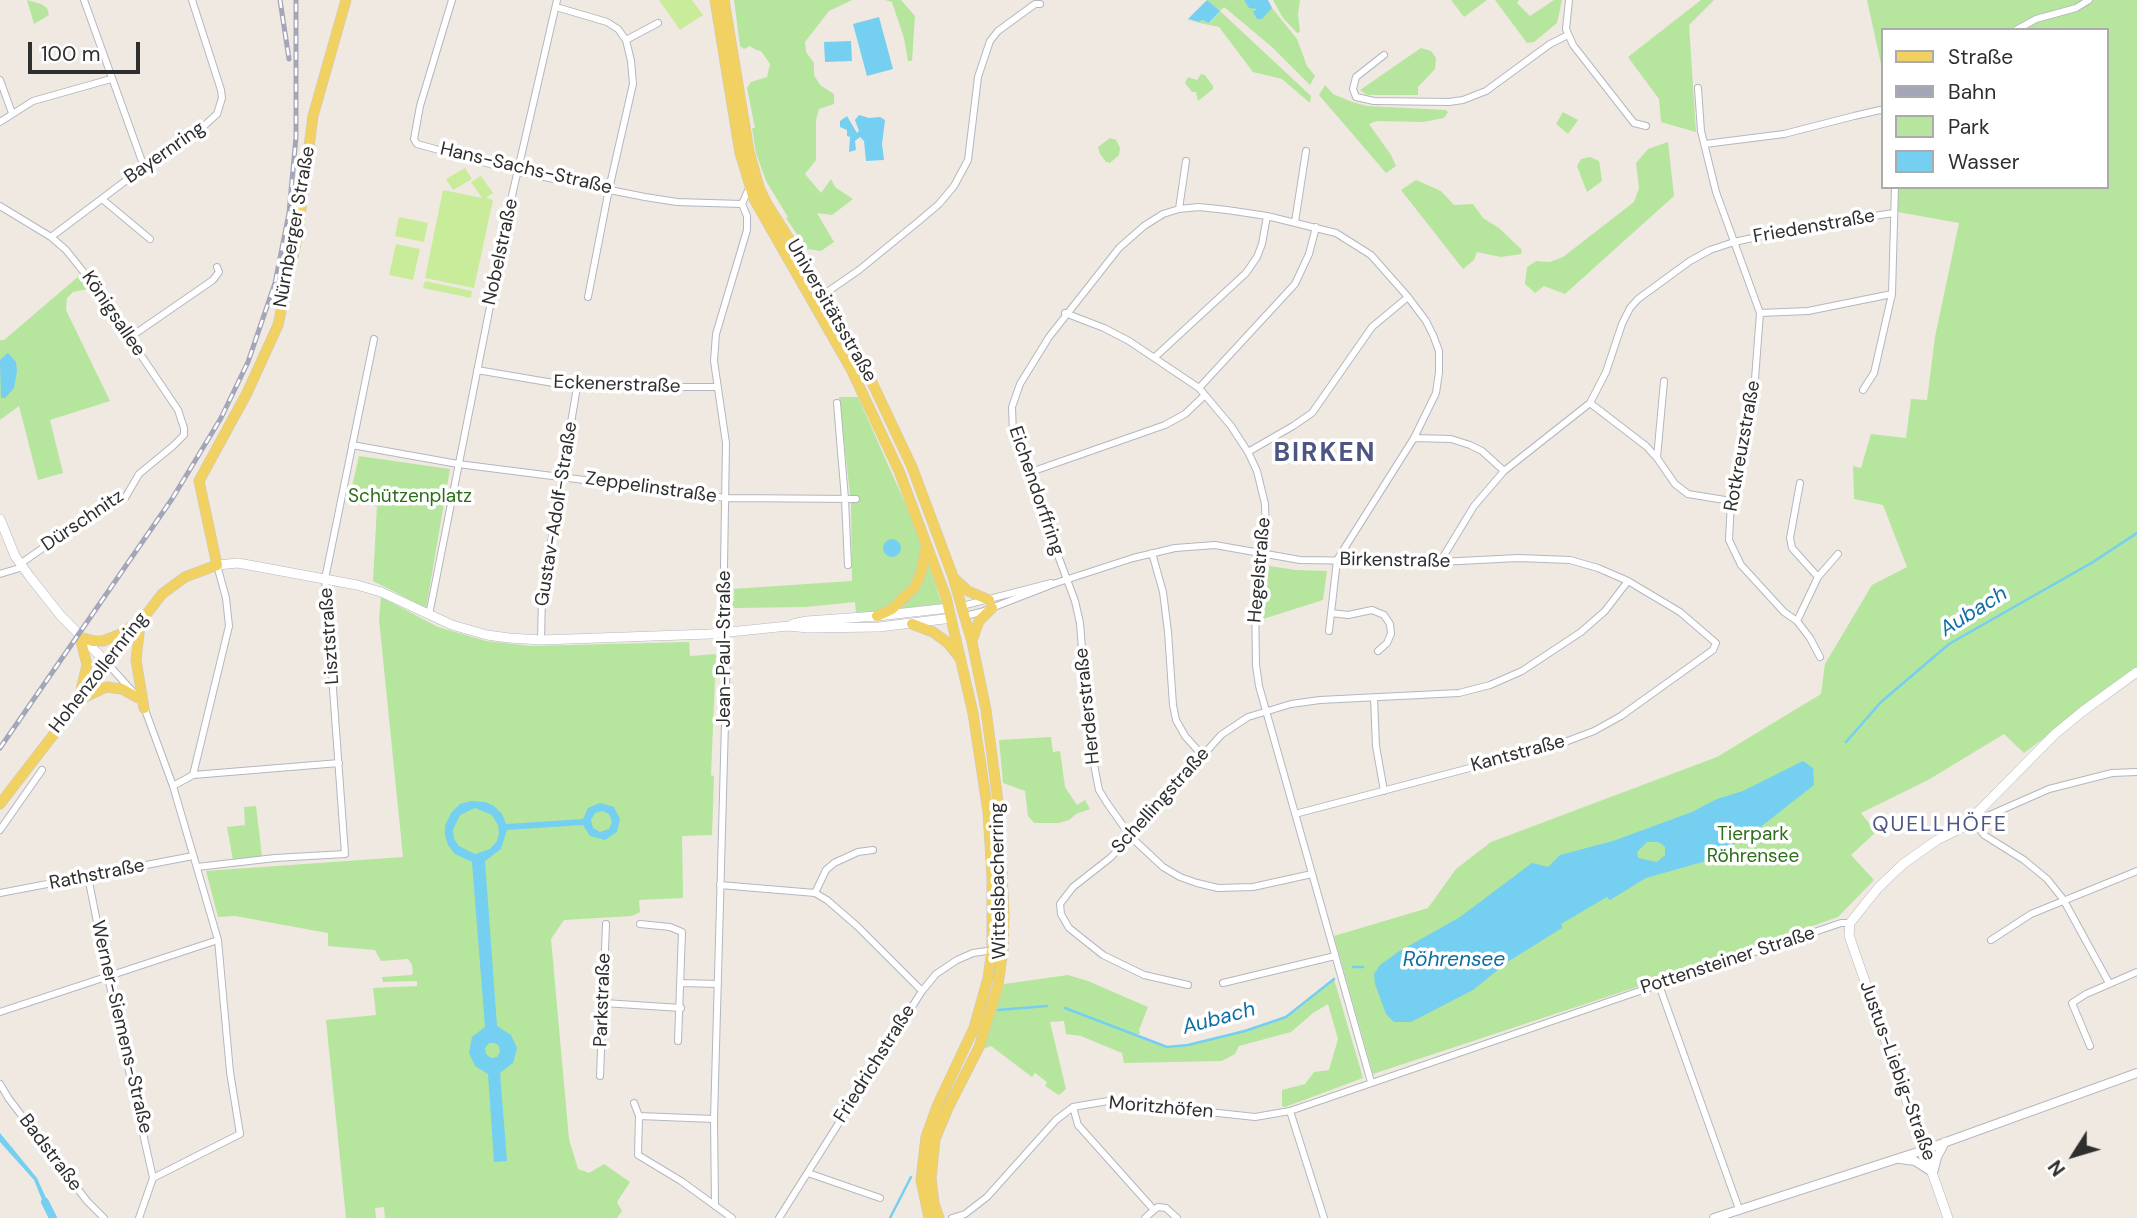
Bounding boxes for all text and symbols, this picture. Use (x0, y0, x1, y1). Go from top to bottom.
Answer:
scale bar (32, 28, 144, 72)
legend (1882, 28, 2109, 189)
text: 100 m (41, 40, 101, 68)
text: Straße (1948, 43, 2013, 71)
text: Bahn (1948, 78, 1996, 106)
text: Park (1948, 113, 1989, 141)
street label: Bayernring (120, 117, 210, 189)
street label: Hans-Sachs-Straße (438, 138, 614, 200)
street label: Nürnberger Straße (270, 145, 320, 309)
text: Wasser (1948, 148, 2020, 176)
street label: Nobelstraße (479, 197, 523, 307)
street label: Friedenstraße (1751, 205, 1877, 249)
street label: Universitätsstraße (781, 236, 881, 386)
street label: Königsallee (76, 267, 150, 361)
street label: Eckenerstraße (553, 371, 681, 399)
street label: Rotkreuzstraße (1720, 379, 1766, 513)
street label: Gustav-Adolf-Straße (531, 420, 583, 608)
street label: Eichendorffring (1003, 423, 1069, 559)
district label: BIRKEN (1274, 438, 1376, 470)
street label: Zeppelinstraße (584, 467, 718, 509)
street label: Dürschnitz (38, 485, 128, 557)
park label: Schützenplatz (348, 486, 472, 508)
street label: Hegelstraße (1244, 516, 1276, 624)
street label: Birkenstraße (1339, 549, 1451, 573)
street label: Jean-Paul-Straße (714, 570, 736, 728)
water label: Aubach (1936, 582, 2012, 642)
street label: Lisztstraße (315, 587, 345, 685)
street label: Hohenzollernring (45, 608, 153, 738)
street label: Herderstraße (1071, 647, 1105, 765)
street label: Kantstraße (1468, 731, 1568, 777)
street label: Schellingstraße (1107, 743, 1215, 859)
street label: Wittelsbacherring (986, 802, 1012, 960)
district label: QUELLHÖFE (1873, 812, 2007, 838)
park label: Tierpark Röhrensee (1707, 824, 1799, 868)
street label: Rathstraße (47, 855, 147, 895)
street label: Werner-Siemens-Straße (85, 918, 157, 1136)
street label: Pottensteiner Straße (1638, 922, 1818, 1000)
water label: Röhrensee (1403, 947, 1505, 973)
street label: Parkstraße (590, 953, 616, 1047)
street label: Justus-Liebig-Straße (1854, 978, 1940, 1164)
water label: Aubach (1180, 997, 1258, 1041)
street label: Friedrichstraße (830, 1001, 920, 1127)
street label: Moritzhöfen (1108, 1092, 1214, 1124)
street label: Badstraße (14, 1110, 86, 1196)
north arrow (2039, 1120, 2109, 1190)
text: N (2043, 1155, 2071, 1181)

